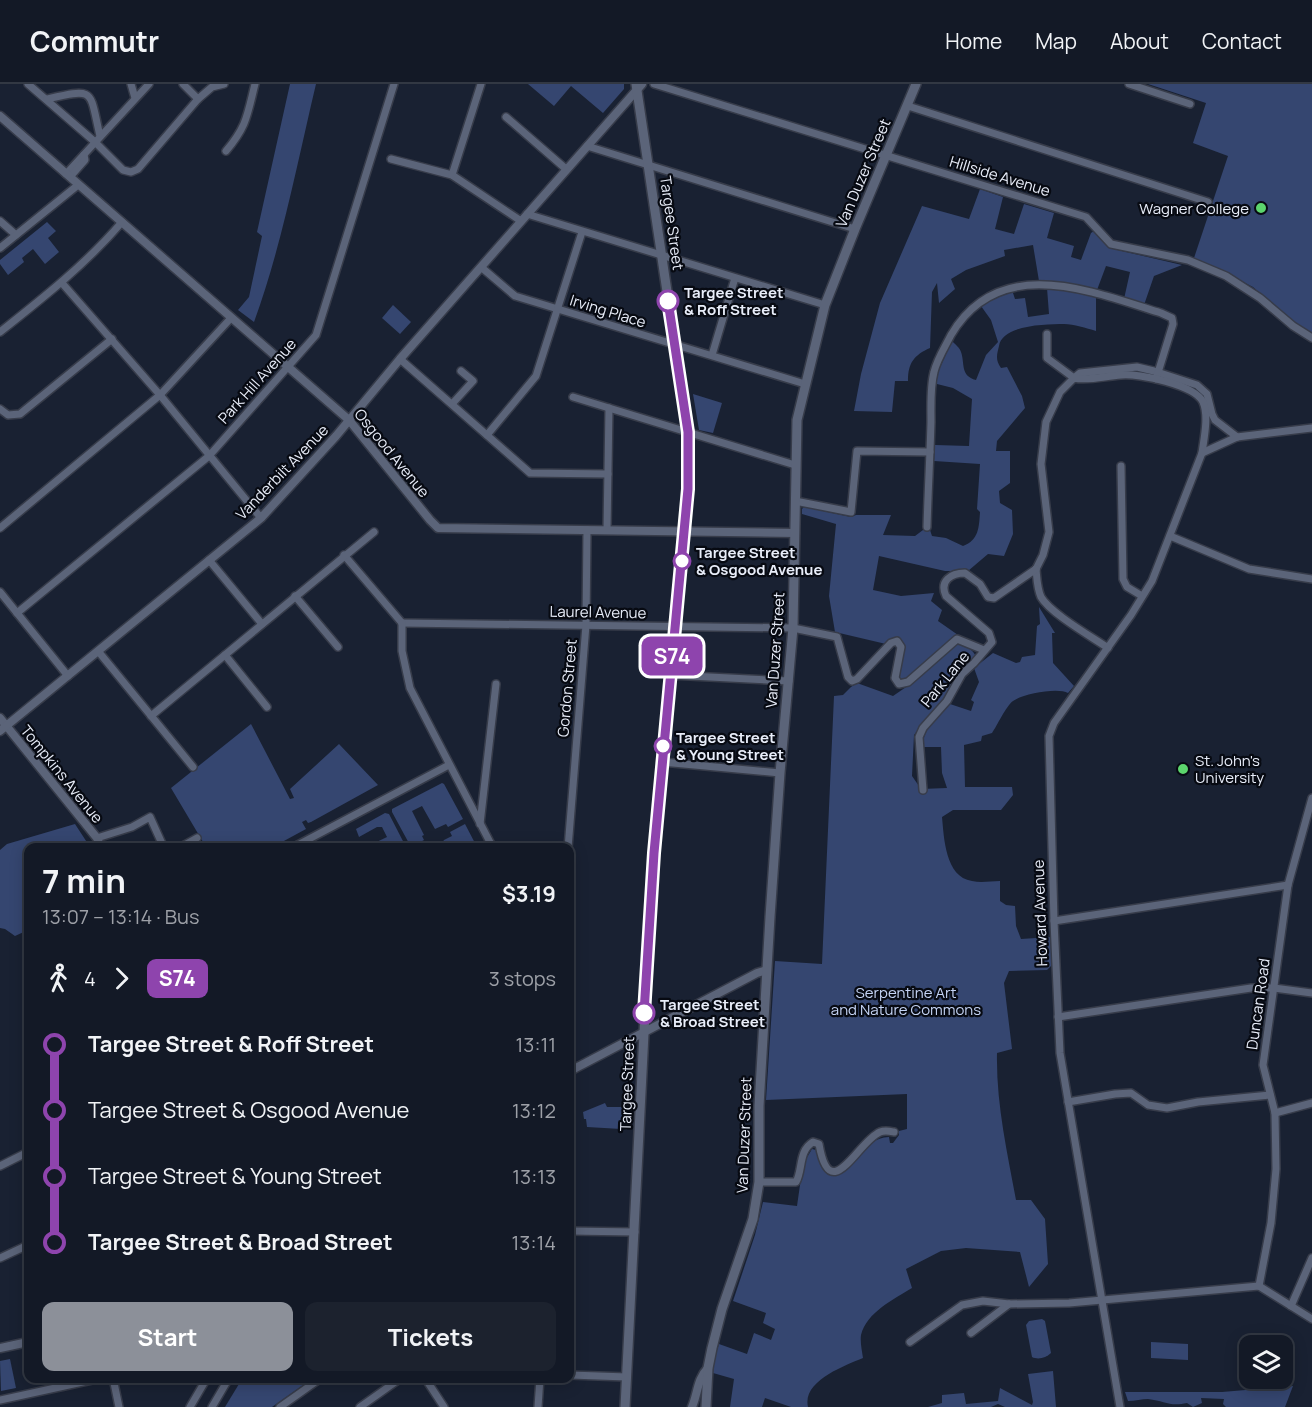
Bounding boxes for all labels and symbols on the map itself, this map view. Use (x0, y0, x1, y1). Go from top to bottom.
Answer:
street label: Van Duzer Street (831, 115, 895, 231)
street label: Hillside Avenue (947, 151, 1053, 201)
street label: Targee Street (655, 175, 689, 271)
place label: Wagner College (1139, 198, 1249, 219)
marker: Wagner College (1254, 201, 1268, 215)
place label: Targee Street & Roff Street (684, 282, 783, 320)
street label: Irving Place (567, 289, 649, 333)
marker: Targee Street & Roff Street (657, 290, 679, 312)
street label: Park Hill Avenue (213, 334, 301, 428)
street label: Osgood Avenue (350, 404, 434, 502)
street label: Vanderbilt Avenue (231, 420, 333, 524)
place label: Targee Street & Osgood Avenue (696, 542, 822, 580)
marker: Targee Street & Osgood Avenue (673, 552, 691, 570)
street label: Van Duzer Street (760, 591, 790, 709)
street label: Laurel Avenue (549, 601, 647, 623)
line badge: S74 (638, 636, 706, 676)
street label: Gordon Street (552, 638, 582, 738)
street label: Park Lane (916, 646, 974, 711)
street label: Tompkins Avenue (16, 721, 108, 828)
place label: Targee Street & Young Street (676, 727, 784, 765)
marker: Targee Street & Young Street (654, 737, 672, 755)
place label: St. John's University (1195, 750, 1264, 788)
marker: St. John's University (1176, 762, 1190, 776)
street label: Howard Avenue (1028, 859, 1052, 967)
street label: Duncan Road (1241, 957, 1275, 1051)
park label: Serpentine Art and Nature Commons (831, 982, 981, 1020)
place label: Targee Street & Broad Street (660, 994, 765, 1032)
marker: Targee Street & Broad Street (633, 1002, 655, 1024)
street label: Targee Street (615, 1036, 639, 1132)
street label: Van Duzer Street (731, 1077, 757, 1193)

